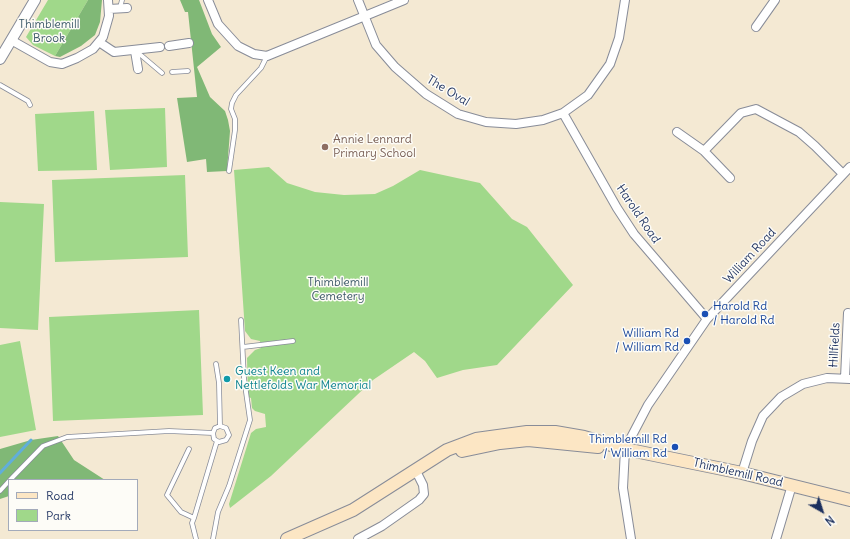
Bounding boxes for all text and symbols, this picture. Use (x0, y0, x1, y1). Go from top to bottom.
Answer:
park label: Thimblemill Brook (19, 18, 79, 46)
street label: The Oval (424, 73, 472, 109)
place label: Annie Lennard Primary School (333, 133, 416, 161)
marker: Annie Lennard Primary School (320, 142, 330, 152)
street label: Harold Road (613, 182, 663, 246)
street label: William Road (721, 225, 779, 287)
park label: Thimblemill Cemetery (308, 276, 368, 304)
place label: Harold Rd / Harold Rd (713, 300, 774, 328)
marker: Harold Rd / Harold Rd (700, 309, 710, 319)
street label: Hillfields (827, 322, 843, 368)
place label: William Rd / William Rd (615, 327, 679, 355)
marker: William Rd / William Rd (682, 336, 692, 346)
place label: Guest Keen and Nettlefolds War Memorial (235, 365, 371, 393)
marker: Guest Keen and Nettlefolds War Memorial (222, 374, 232, 384)
place label: Thimblemill Rd / William Rd (589, 433, 667, 461)
marker: Thimblemill Rd / William Rd (670, 442, 680, 452)
street label: Thimblemill Road (692, 456, 784, 490)
legend (8, 479, 138, 531)
text: Road (46, 488, 74, 503)
north arrow (802, 491, 842, 531)
text: Park (46, 508, 71, 523)
text: N (822, 512, 837, 528)

